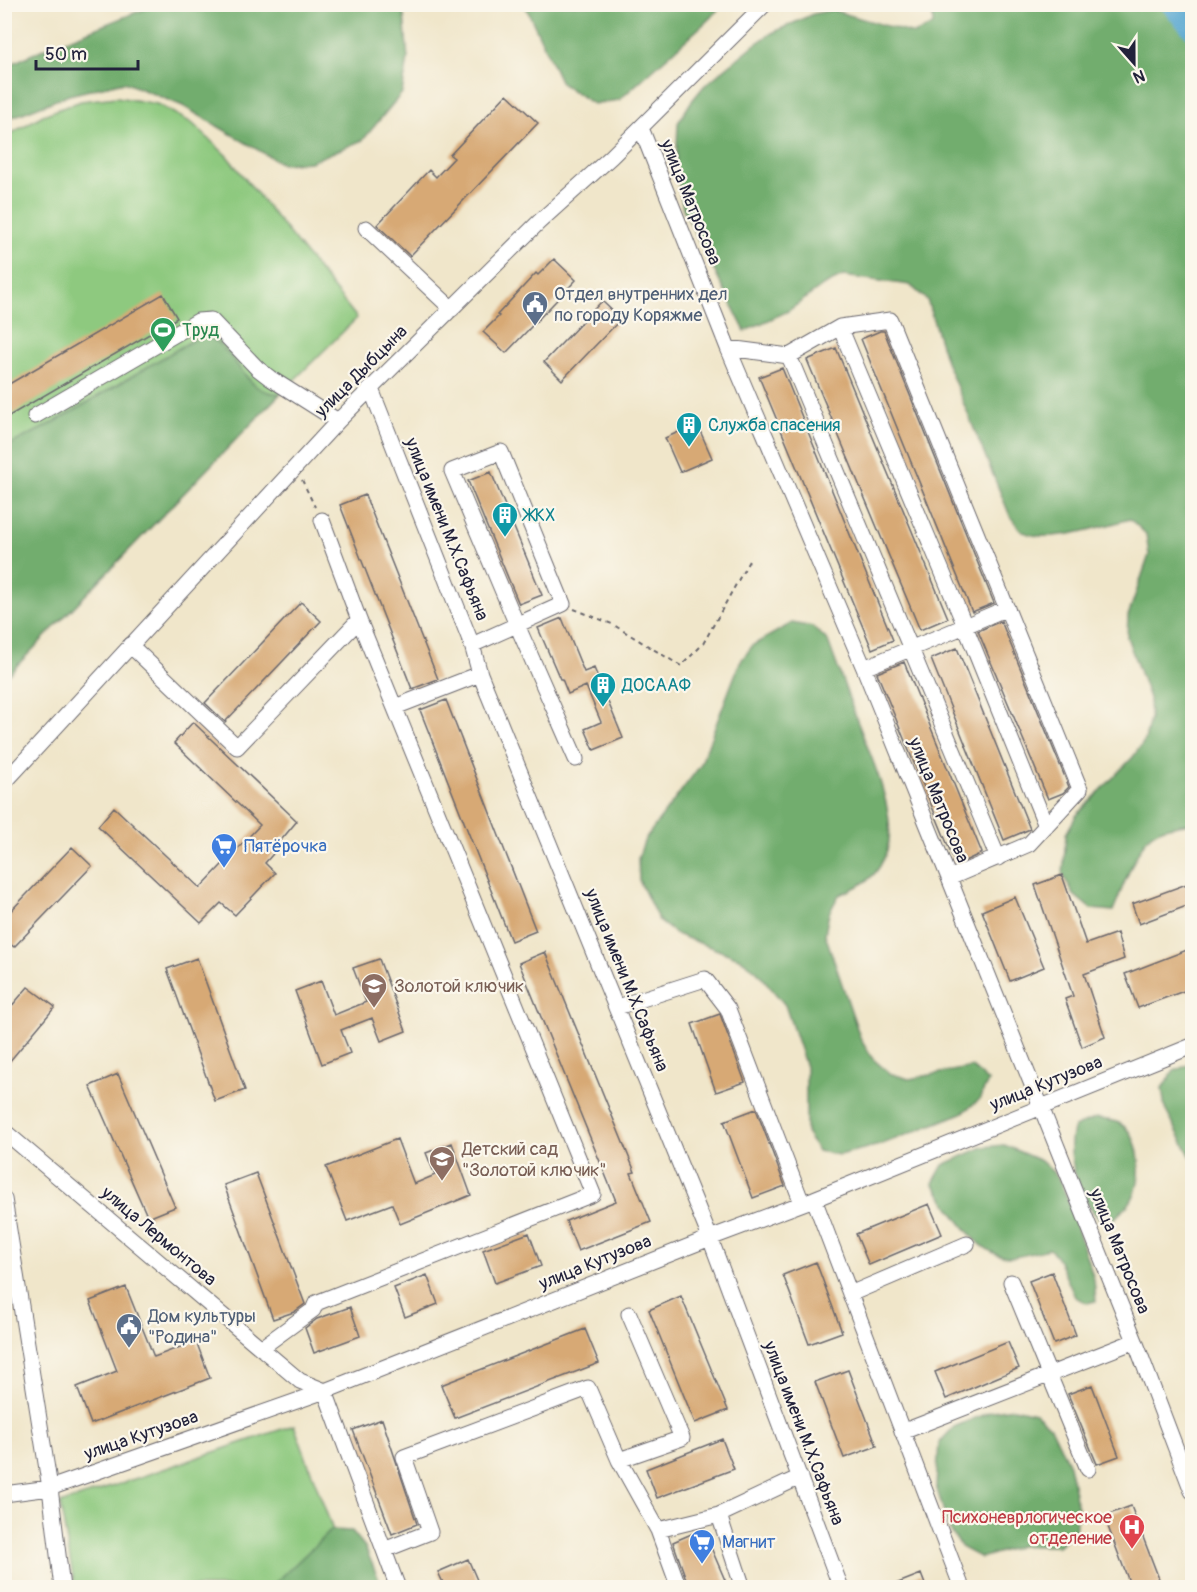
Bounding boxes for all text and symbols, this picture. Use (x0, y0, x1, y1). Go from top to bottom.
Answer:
scale bar (36, 33, 138, 71)
north arrow (1104, 33, 1164, 93)
text: 50 m (45, 43, 87, 66)
text: N (1130, 65, 1148, 87)
street label: улица Матросова (655, 135, 726, 268)
place label: Отдел внутренних дел по городу Коряжме (554, 283, 727, 327)
public building icon: Отдел внутренних дел по городу Коряжме (520, 289, 550, 327)
sports icon: Труд (148, 315, 178, 353)
place label: Труд (182, 319, 219, 342)
street label: улица Дыбцына (310, 320, 412, 423)
building icon: Служба спасения (674, 410, 704, 448)
place label: Служба спасения (708, 414, 841, 437)
street label: улица имени М.Х.Сафьяна (399, 433, 494, 624)
building icon: ЖКХ (490, 500, 520, 538)
place label: ЖКХ (521, 504, 555, 527)
building icon: ДОСААФ (588, 670, 618, 708)
place label: ДОСААФ (621, 674, 691, 697)
street label: улица Матросова (903, 733, 974, 866)
supermarket icon: Пятёрочка (209, 831, 239, 869)
place label: Пятёрочка (244, 835, 327, 858)
street label: улица имени М.Х.Сафьяна (579, 884, 674, 1075)
school or university icon: Золотой ключик (359, 971, 389, 1009)
place label: Золотой ключик (394, 975, 524, 998)
street label: улица Кутузова (986, 1051, 1106, 1117)
place label: Детский сад "Золотой ключик" (461, 1138, 607, 1182)
school or university icon: Детский сад "Золотой ключик" (427, 1144, 457, 1182)
street label: улица Лермонтова (96, 1181, 221, 1291)
street label: улица Матросова (1084, 1184, 1155, 1317)
street label: улица Кутузова (535, 1230, 655, 1296)
place label: Дом культуры "Родина" (147, 1305, 256, 1349)
public building icon: Дом культуры "Родина" (114, 1311, 144, 1349)
street label: улица имени М.Х.Сафьяна (757, 1337, 849, 1528)
street label: улица Кутузова (80, 1405, 201, 1466)
place label: Психоневрлогическое отделение (942, 1506, 1112, 1550)
hospital icon: Психоневрлогическое отделение (1117, 1512, 1147, 1550)
supermarket icon: Магнит (687, 1527, 717, 1565)
place label: Магнит (722, 1531, 775, 1554)

